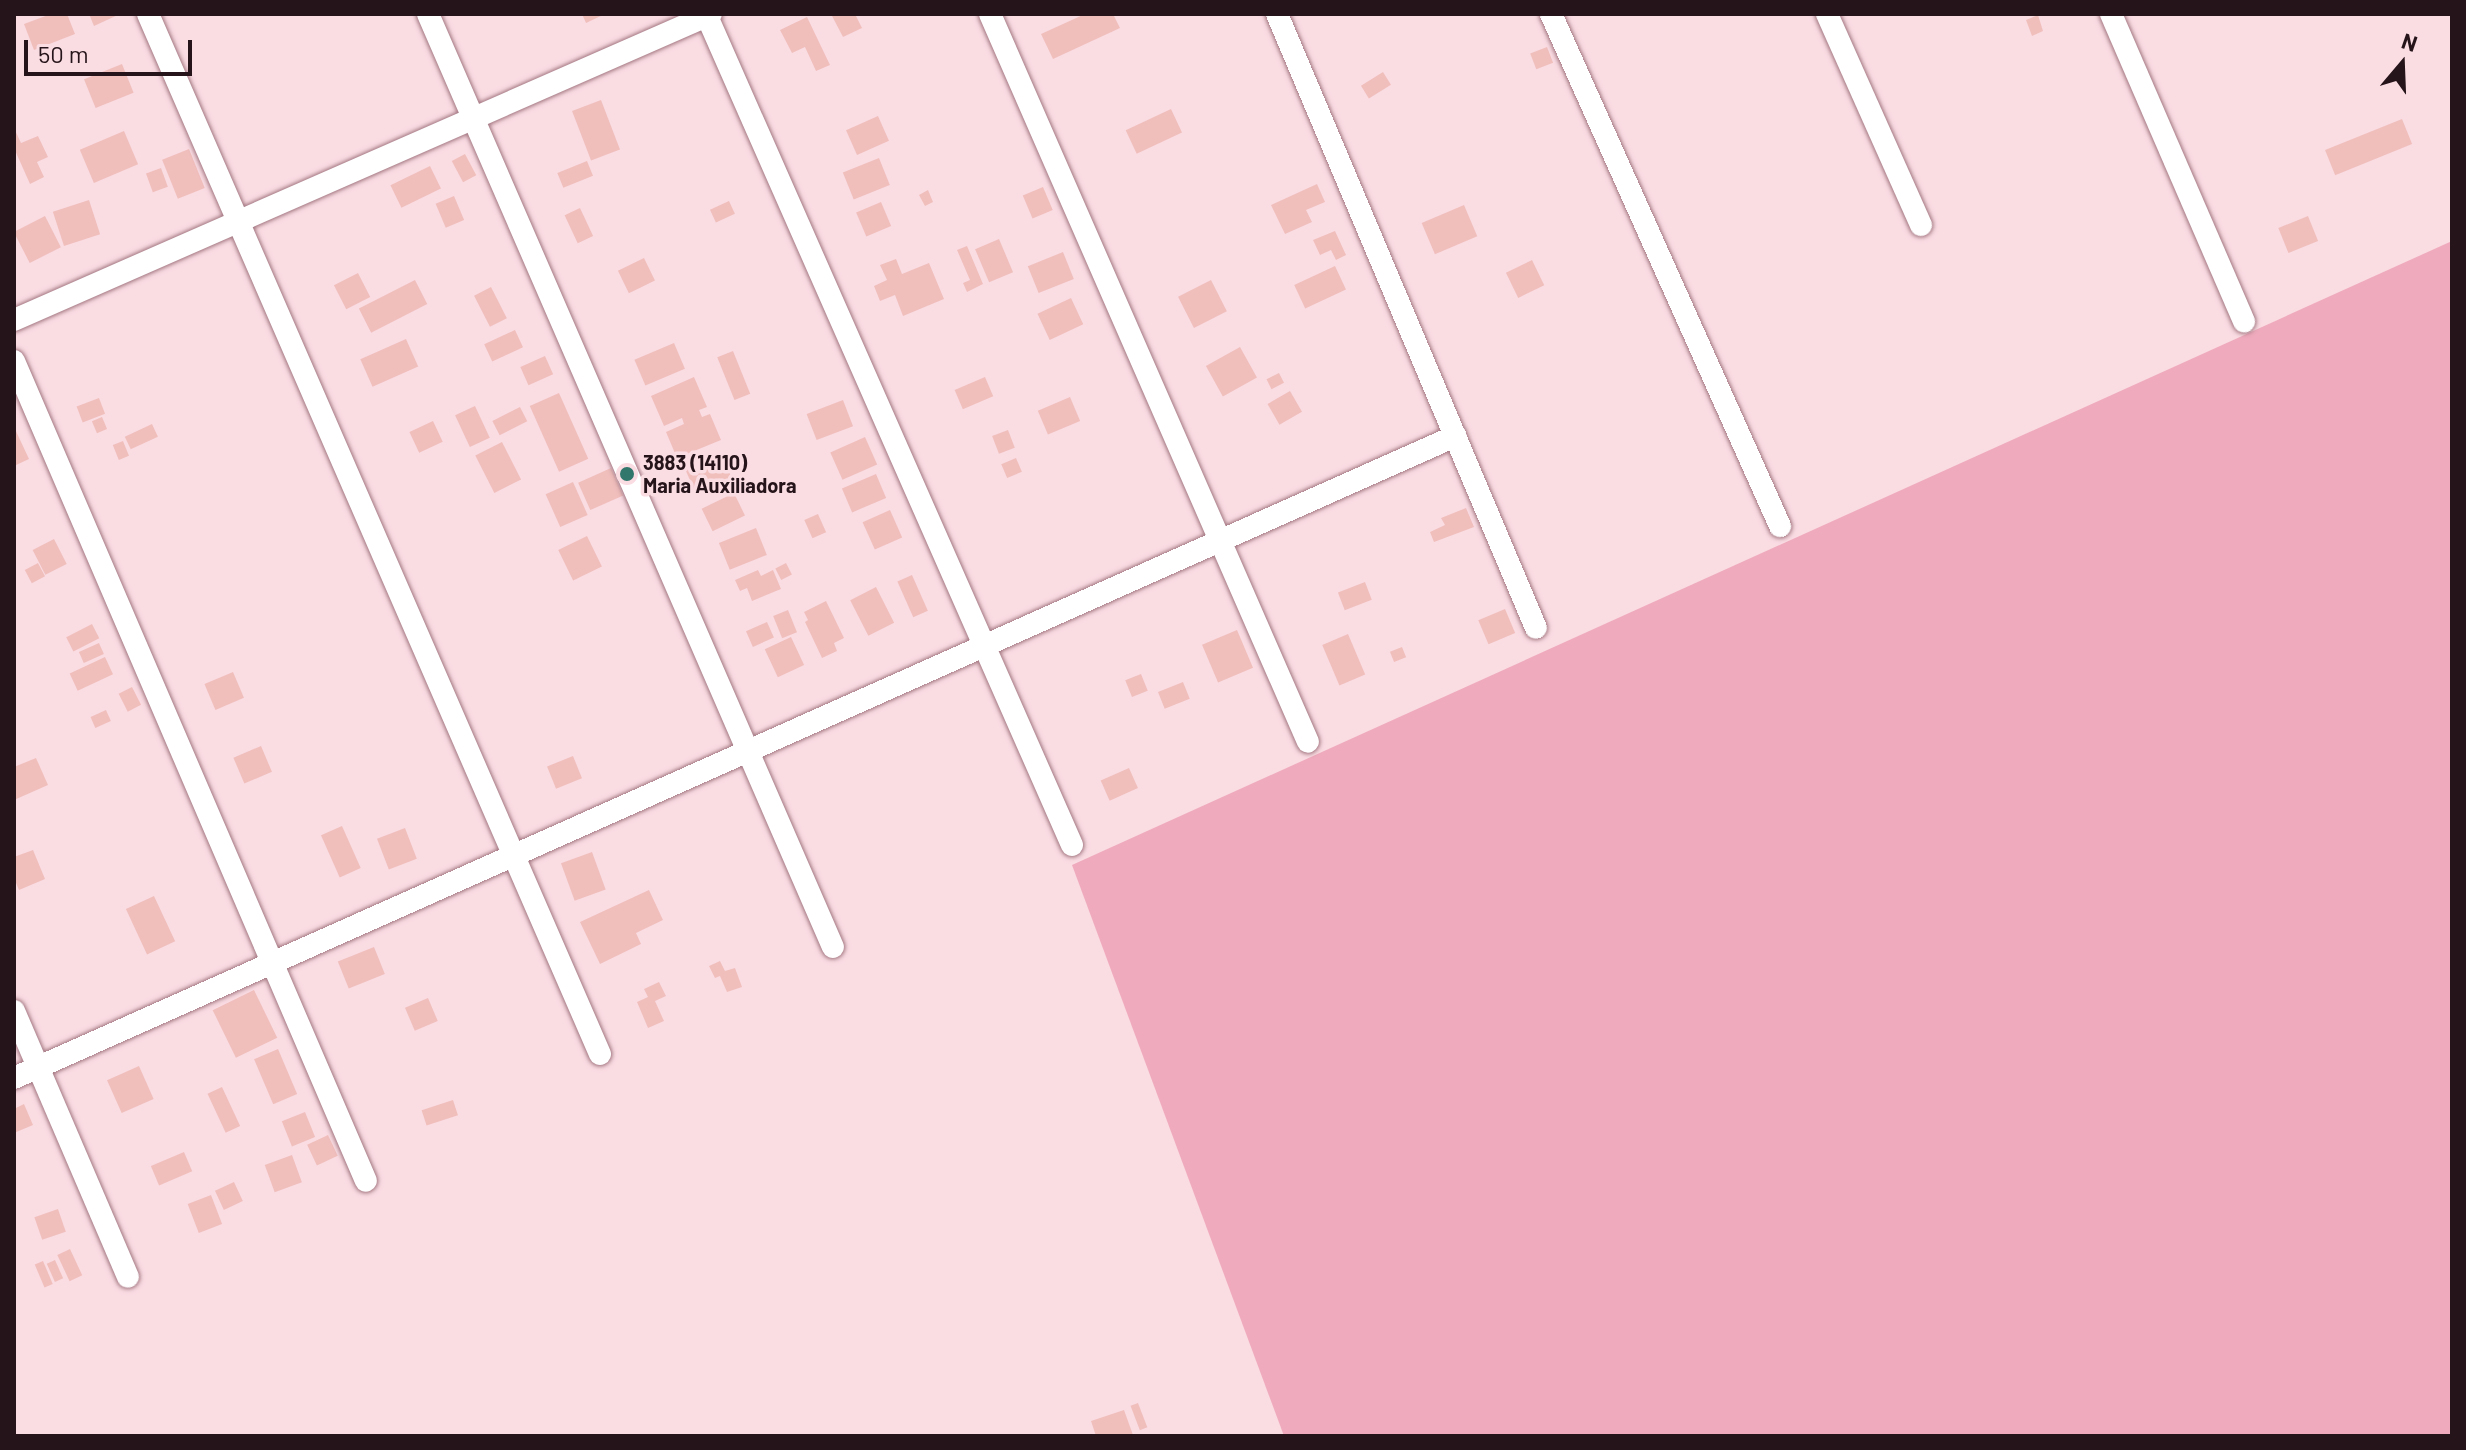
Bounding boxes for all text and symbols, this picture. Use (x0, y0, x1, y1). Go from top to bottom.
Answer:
scale bar (28, 24, 196, 74)
north arrow (2362, 24, 2442, 104)
text: N (2399, 27, 2421, 56)
text: 50 m (38, 39, 89, 68)
place label: 3883 (14110) Maria Auxiliadora (643, 450, 796, 497)
marker: 3883 (14110) Maria Auxiliadora (618, 465, 636, 483)

